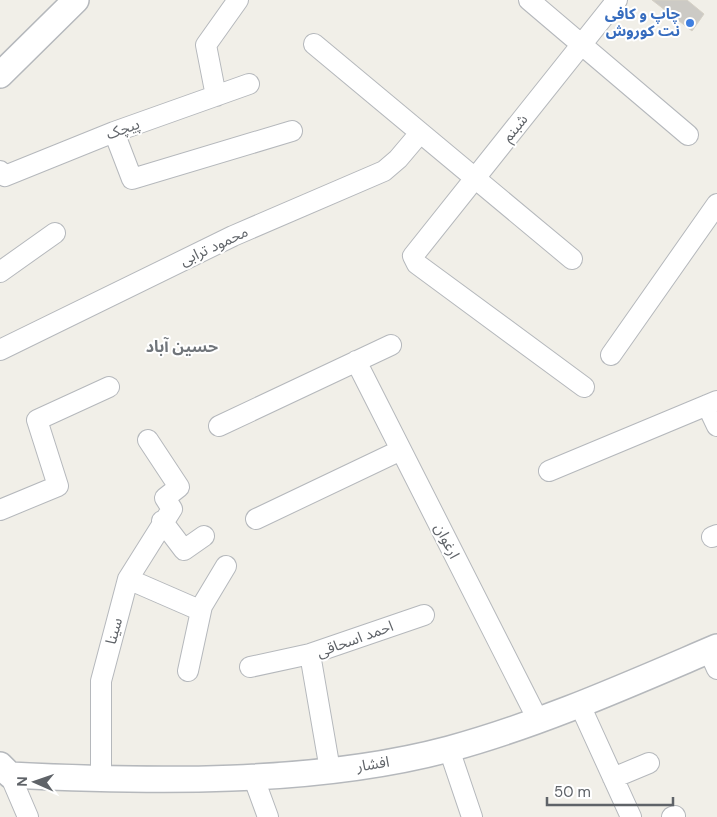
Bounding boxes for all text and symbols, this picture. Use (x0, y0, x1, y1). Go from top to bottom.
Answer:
place label: چاپ و کافی نت کوروش (605, 4, 681, 41)
marker: چاپ و کافی نت کوروش (684, 17, 696, 29)
street label: شبنم (498, 110, 533, 147)
street label: پیچک (103, 114, 143, 144)
street label: محمود ترابی (177, 222, 251, 270)
district label: حسین آباد (146, 336, 218, 357)
street label: ارغوان (430, 520, 464, 562)
street label: سینا (101, 615, 127, 647)
street label: احمد اسحاقی (314, 616, 396, 662)
street label: افشار (354, 752, 391, 777)
north arrow (10, 757, 60, 807)
scale bar (547, 774, 673, 806)
text: N (13, 776, 31, 787)
text: 50 m (554, 782, 591, 802)

